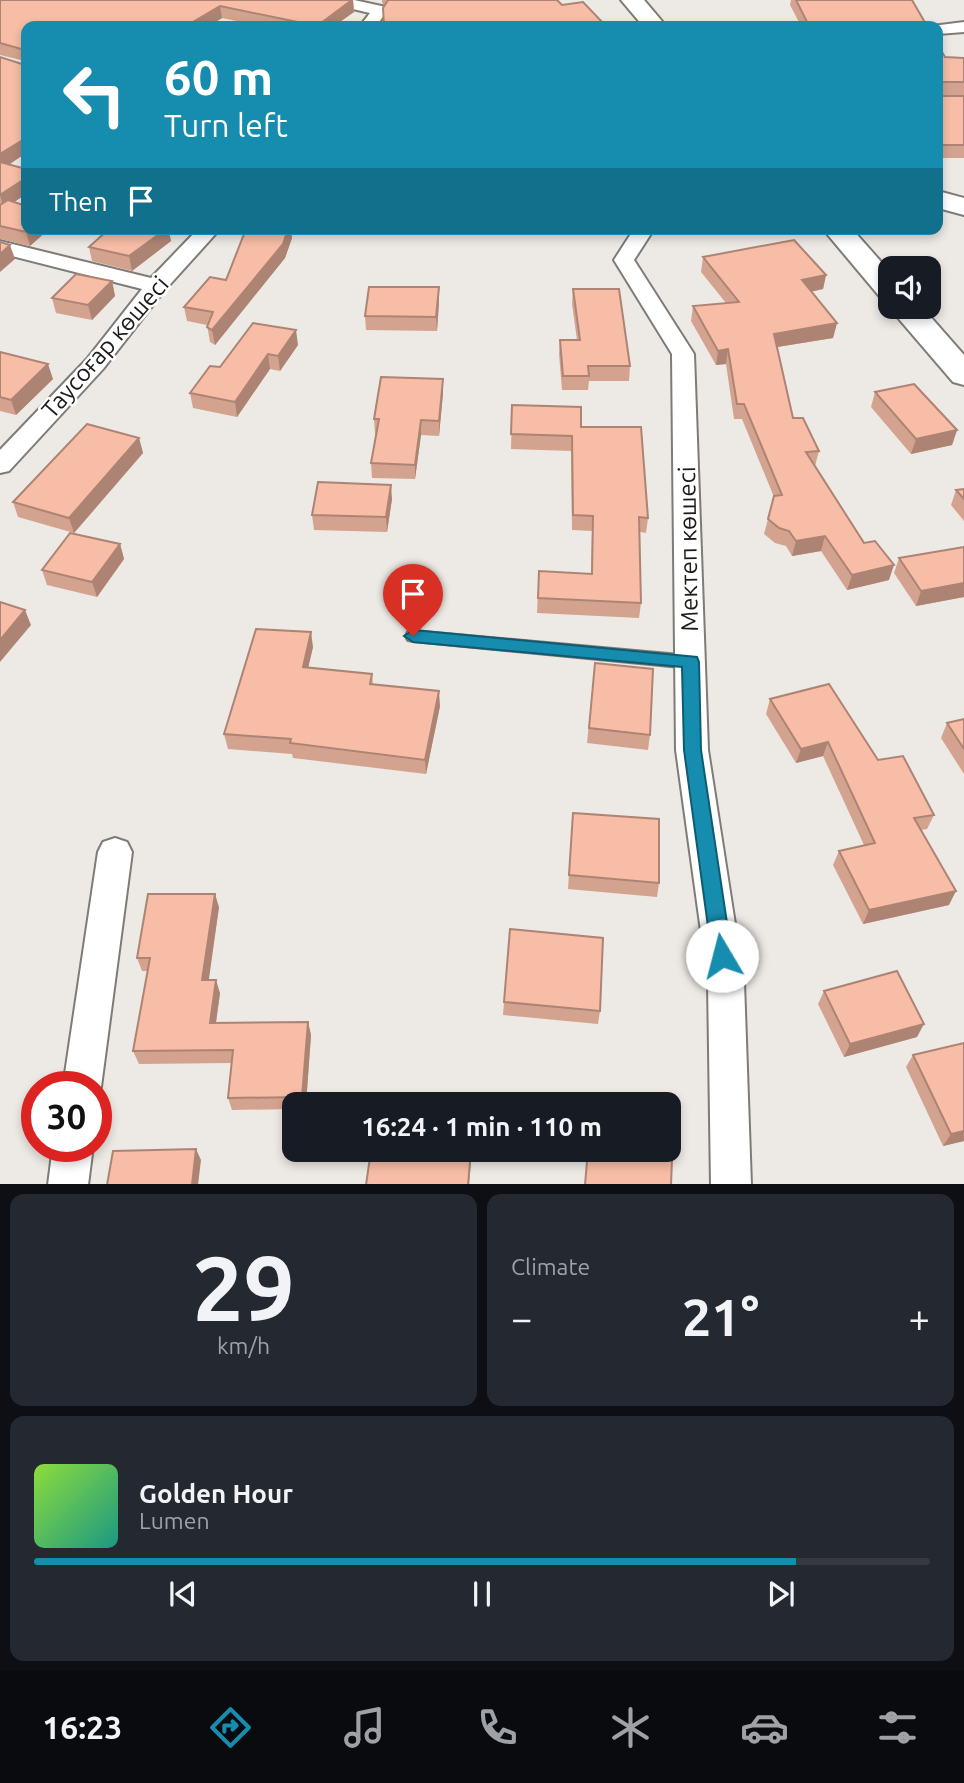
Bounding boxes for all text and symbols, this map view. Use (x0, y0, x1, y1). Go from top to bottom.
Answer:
icon: left (49, 49, 140, 140)
text: 60 m (164, 49, 273, 104)
text: Turn left (164, 107, 288, 143)
icon: arrive (122, 182, 160, 220)
text: Then (49, 187, 108, 216)
map controls (878, 256, 941, 319)
button: sound (878, 256, 941, 319)
street label: Тауcоғар көшесі (36, 271, 174, 423)
street label: Мектеп көшесі (673, 466, 703, 632)
pin (383, 564, 443, 636)
icon: arrive (394, 575, 432, 613)
position arrow (685, 919, 759, 993)
speed limit sign: 30 (21, 1071, 112, 1162)
text: 16:24 · 1 min · 110 m (361, 1112, 602, 1141)
text: 29 (192, 1236, 295, 1338)
text: Climate (511, 1254, 590, 1279)
text: 21° (682, 1288, 759, 1346)
text: − (511, 1297, 532, 1339)
text: + (909, 1297, 930, 1339)
text: km/h (217, 1333, 270, 1358)
text: Golden Hour (139, 1479, 293, 1508)
text: Lumen (139, 1508, 210, 1533)
icon: previous (164, 1575, 202, 1613)
icon: pause (463, 1575, 501, 1613)
icon: next (762, 1575, 800, 1613)
icon: directions (206, 1703, 255, 1752)
icon: music (340, 1703, 389, 1752)
icon: phone (473, 1703, 522, 1752)
icon: climate (606, 1703, 655, 1752)
icon: car (740, 1703, 789, 1752)
icon: filters (873, 1703, 922, 1752)
text: 16:23 (42, 1709, 122, 1745)

